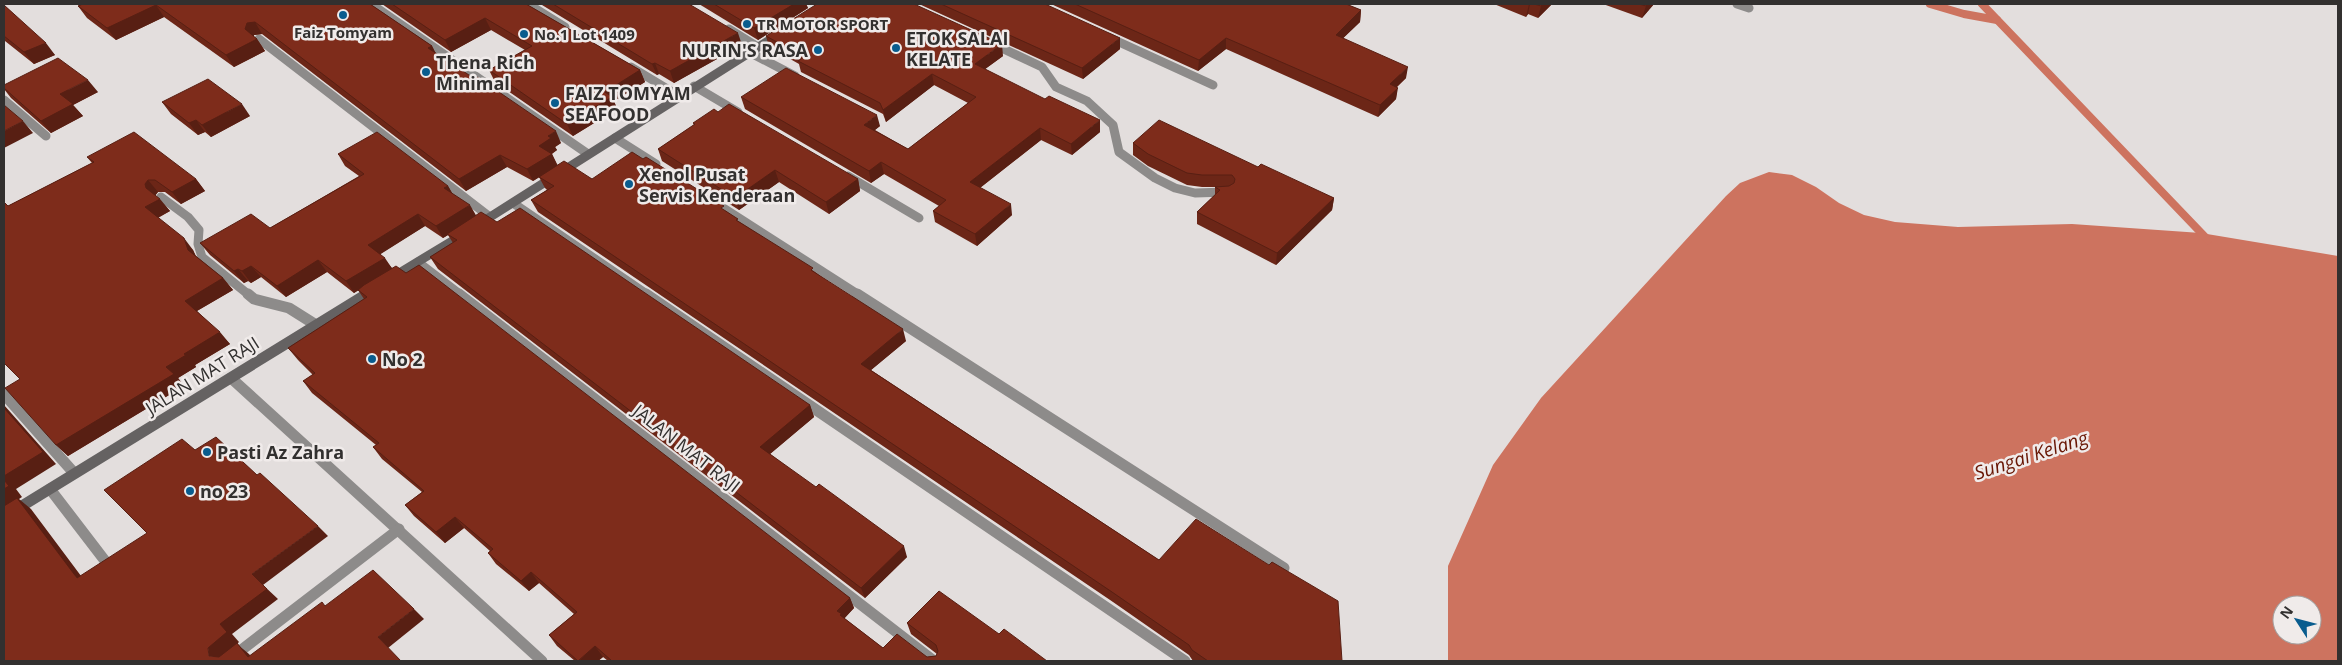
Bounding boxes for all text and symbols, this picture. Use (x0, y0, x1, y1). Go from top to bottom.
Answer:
marker: Faiz Tomyam (337, 9, 349, 21)
place label: TR MOTOR SPORT (757, 14, 889, 34)
marker: TR MOTOR SPORT (741, 18, 753, 30)
place label: Faiz Tomyam (294, 22, 392, 42)
place label: No.1 Lot 1409 (534, 24, 635, 44)
place label: ETOK SALAI KELATE (906, 26, 1008, 71)
marker: No.1 Lot 1409 (518, 28, 530, 40)
place label: NURIN'S RASA (681, 38, 809, 62)
marker: ETOK SALAI KELATE (890, 42, 902, 54)
marker: NURIN'S RASA (812, 44, 824, 56)
place label: Thena Rich Minimal (436, 50, 535, 95)
marker: Thena Rich Minimal (420, 66, 432, 78)
place label: FAIZ TOMYAM SEAFOOD (565, 81, 691, 126)
marker: FAIZ TOMYAM SEAFOOD (549, 97, 561, 109)
place label: Xenol Pusat Servis Kenderaan (639, 162, 795, 207)
marker: Xenol Pusat Servis Kenderaan (623, 178, 635, 190)
street label: JALAN MAT RAJI (139, 330, 263, 421)
place label: No 2 (382, 347, 423, 371)
marker: No 2 (366, 353, 378, 365)
street label: JALAN MAT RAJI (627, 397, 746, 497)
water label: Sungai Kelang (1971, 424, 2092, 486)
place label: Pasti Az Zahra (217, 440, 344, 464)
marker: Pasti Az Zahra (201, 446, 213, 458)
place label: no 23 (200, 479, 248, 503)
marker: no 23 (184, 485, 196, 497)
north arrow (2272, 595, 2322, 645)
text: N (2275, 602, 2297, 622)

